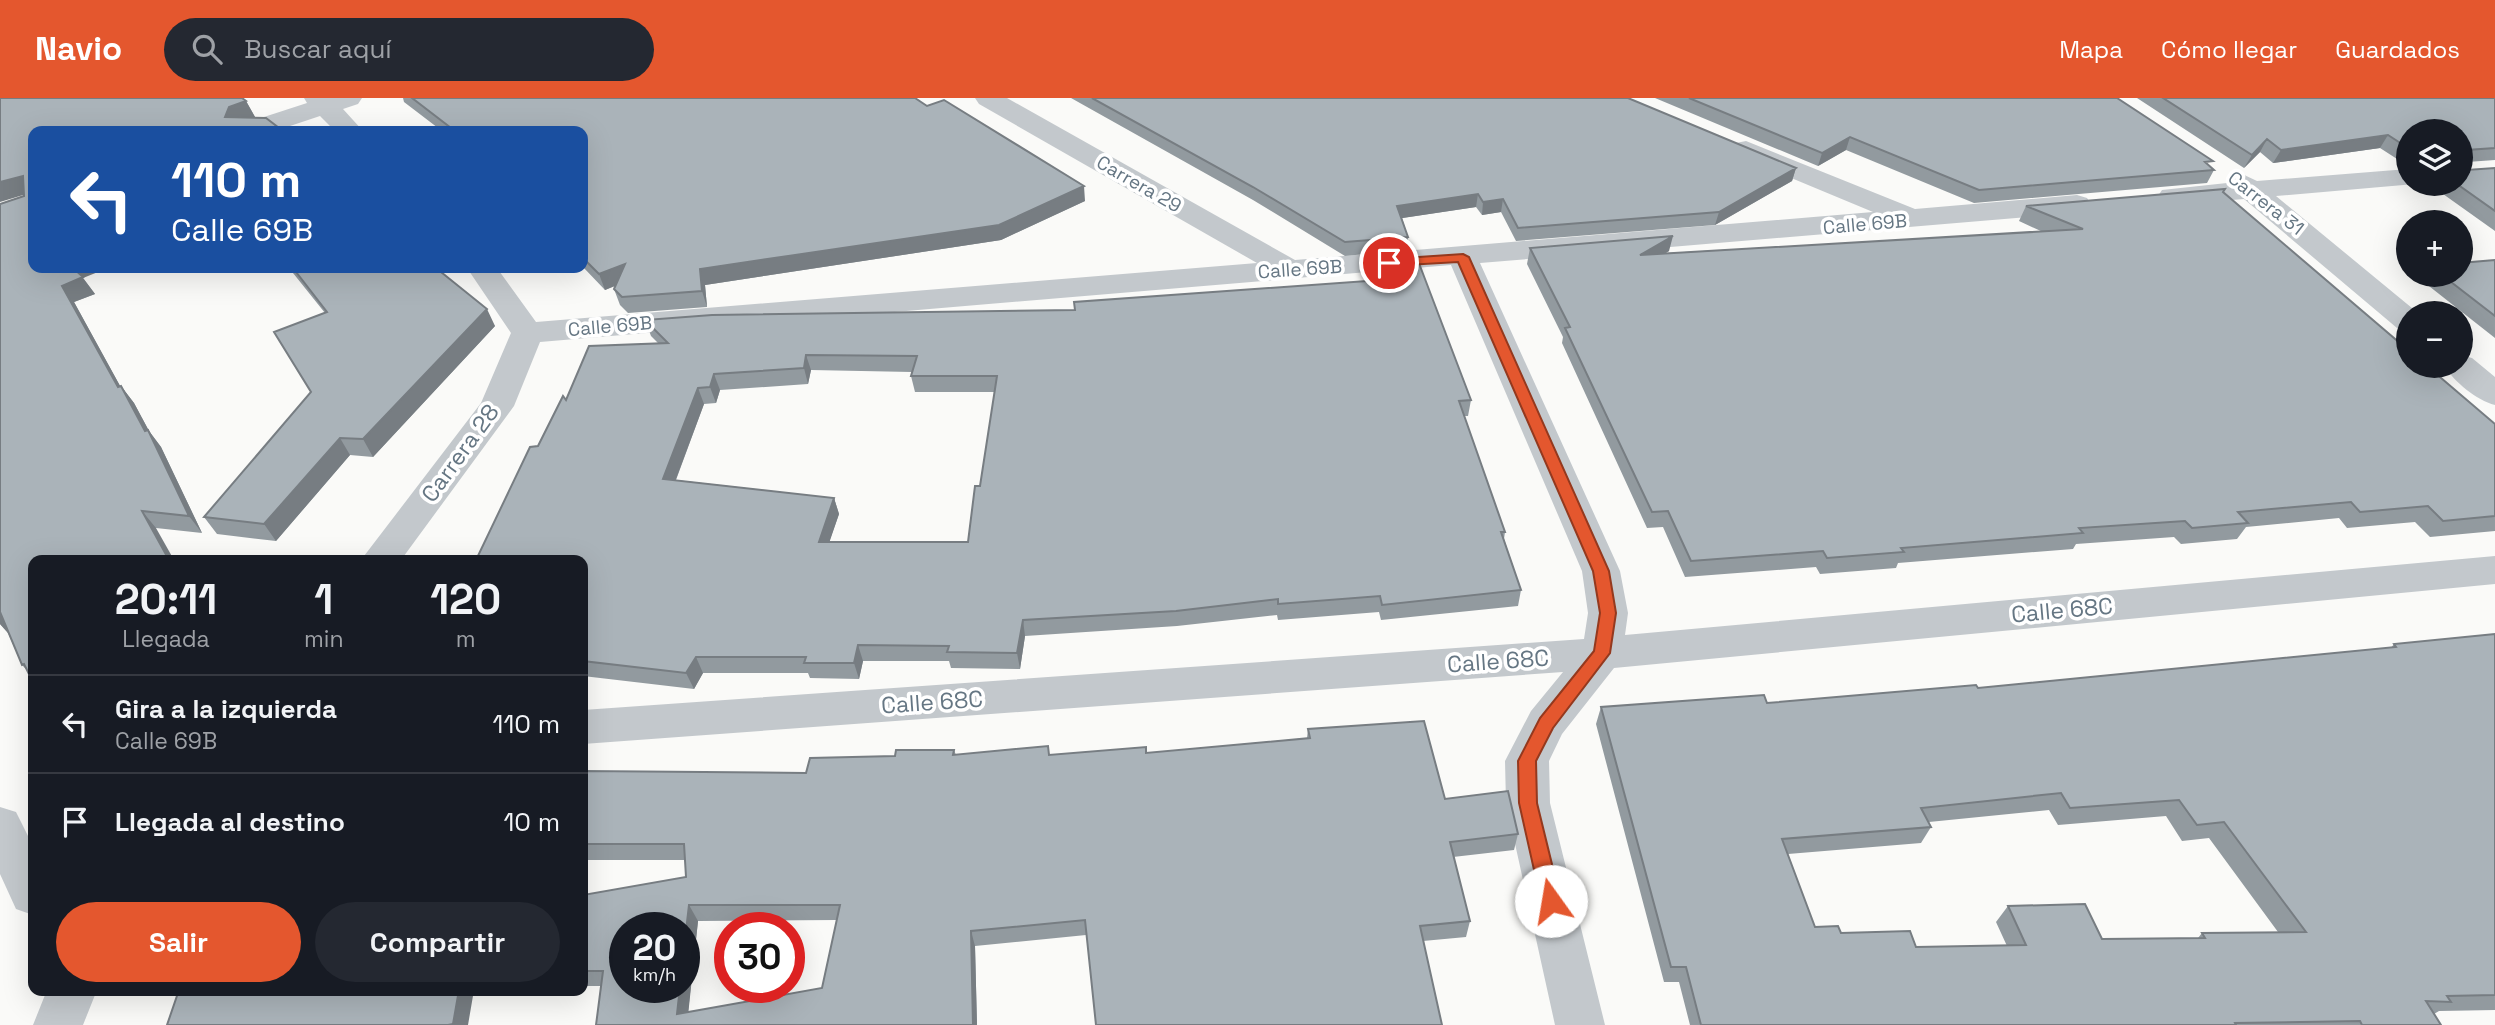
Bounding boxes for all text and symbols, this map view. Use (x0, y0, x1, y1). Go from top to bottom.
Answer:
search box (164, 18, 654, 81)
text: Navio (35, 28, 122, 70)
icon: search (188, 30, 226, 68)
text: Buscar aquí (244, 32, 392, 66)
text: Mapa (2059, 34, 2123, 65)
text: Cómo llegar (2161, 34, 2297, 65)
text: Guardados (2335, 34, 2460, 65)
map controls (2396, 119, 2473, 378)
button: layers (2396, 119, 2473, 196)
text: 110 m (171, 149, 301, 211)
street label: Carrera 29 (1092, 150, 1186, 218)
icon: left (56, 154, 147, 245)
street label: Carrera 31 (2223, 165, 2309, 241)
street label: Calle 69B (1822, 208, 1908, 240)
text: Calle 69B (171, 210, 313, 250)
button: + (2396, 210, 2473, 287)
pin (1359, 233, 1419, 293)
icon: arrive (1370, 244, 1408, 282)
street label: Calle 69B (1257, 254, 1343, 284)
button: − (2396, 301, 2473, 378)
street label: Calle 69B (567, 310, 653, 342)
street label: Carrera 28 (414, 398, 506, 508)
text: 20:11 (115, 573, 217, 626)
text: 1 (314, 573, 333, 626)
text: 120 (430, 573, 501, 626)
street label: Calle 68C (2010, 591, 2114, 629)
text: Llegada (122, 624, 210, 654)
text: min (304, 624, 343, 654)
text: m (456, 624, 476, 654)
street label: Calle 68C (1446, 642, 1550, 680)
street label: Calle 68C (880, 683, 984, 721)
text: Gira a la izquierda (115, 692, 337, 726)
icon: left (56, 705, 94, 743)
text: 110 m (493, 707, 560, 741)
text: Calle 69B (115, 726, 217, 756)
icon: arrive (56, 803, 94, 841)
text: Llegada al destino (115, 805, 345, 839)
text: 10 m (503, 805, 560, 839)
position arrow (1514, 864, 1588, 938)
button: Salir (56, 902, 301, 982)
button: Compartir (315, 902, 560, 982)
speed limit sign: 30 (714, 912, 805, 1003)
text: 20 (633, 926, 676, 970)
text: km/h (633, 963, 676, 986)

